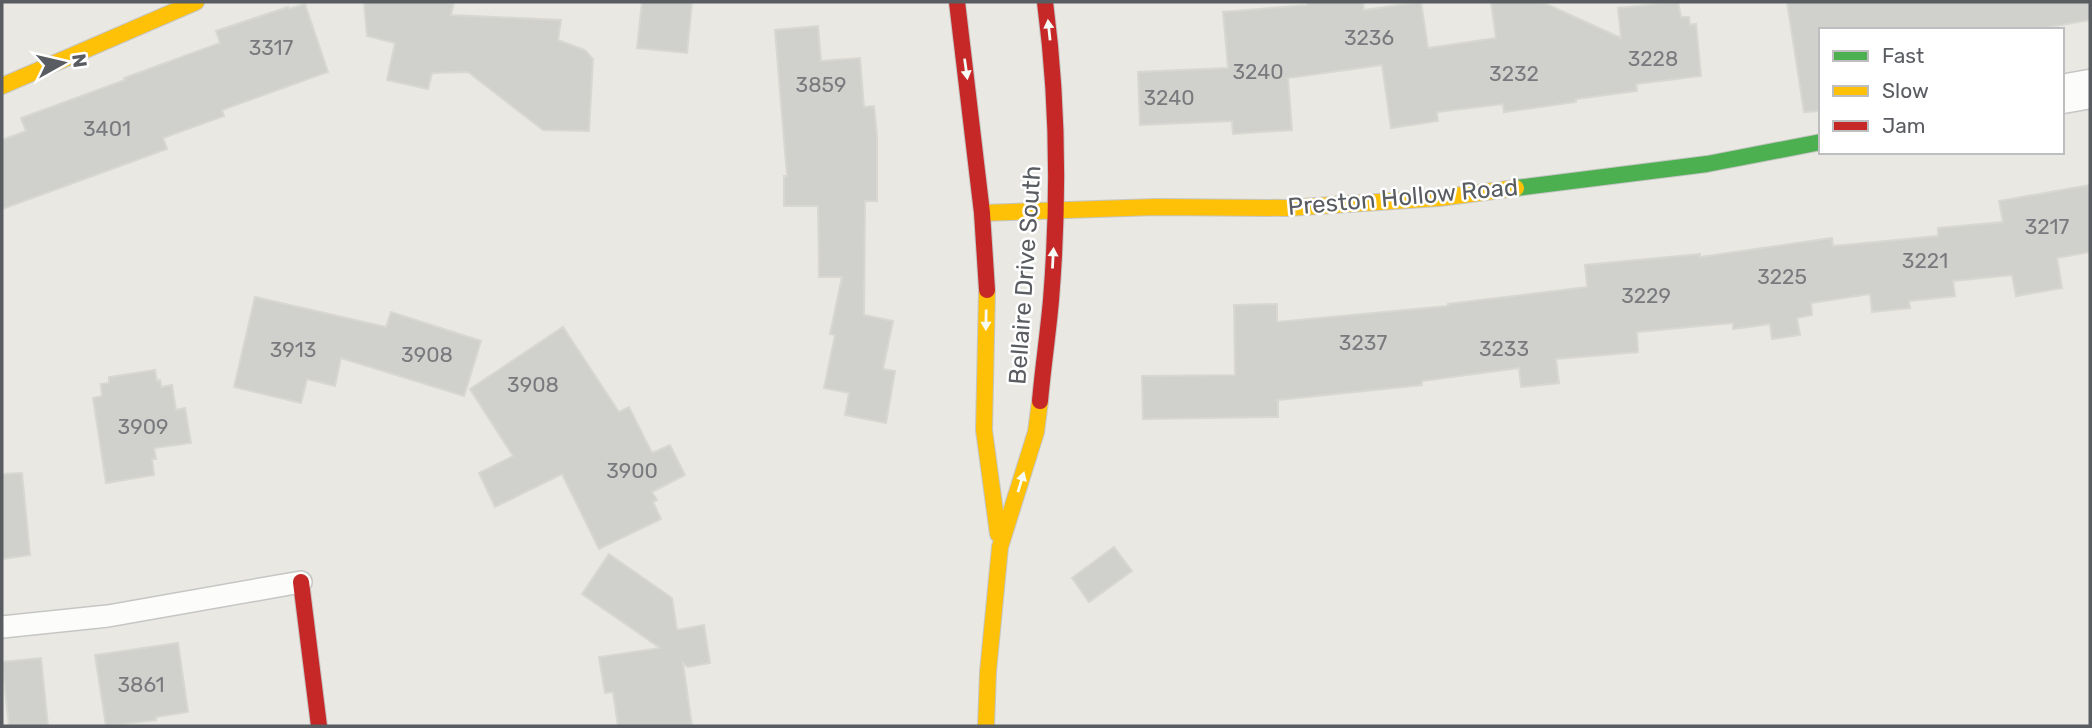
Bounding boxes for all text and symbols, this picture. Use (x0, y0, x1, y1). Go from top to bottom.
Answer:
one-way arrow (1043, 19, 1054, 41)
house number: 3236 (1344, 25, 1394, 50)
north arrow (28, 28, 98, 98)
legend (1819, 28, 2064, 154)
house number: 3317 (249, 35, 294, 60)
text: Fast (1882, 43, 1924, 68)
house number: 3228 (1628, 46, 1678, 71)
text: N (67, 52, 92, 69)
one-way arrow (961, 59, 972, 81)
house number: 3240 (1232, 59, 1284, 84)
house number: 3232 (1489, 61, 1539, 86)
house number: 3859 (796, 72, 846, 97)
text: Slow (1882, 78, 1929, 103)
house number: 3240 (1143, 85, 1195, 110)
text: Jam (1882, 113, 1926, 138)
house number: 3401 (83, 116, 131, 141)
street label: Bellaire Drive South (1003, 165, 1047, 385)
street label: Preston Hollow Road (1287, 173, 1519, 221)
house number: 3217 (2025, 214, 2070, 239)
one-way arrow (1048, 246, 1059, 268)
house number: 3221 (1902, 248, 1948, 273)
house number: 3225 (1757, 264, 1807, 289)
house number: 3229 (1621, 283, 1671, 308)
one-way arrow (981, 310, 992, 332)
house number: 3237 (1339, 330, 1387, 355)
house number: 3233 (1479, 336, 1529, 361)
house number: 3913 (270, 337, 316, 362)
house number: 3908 (401, 342, 453, 367)
house number: 3908 (507, 372, 559, 397)
house number: 3909 (118, 414, 168, 439)
house number: 3900 (606, 458, 658, 483)
one-way arrow (1016, 471, 1026, 492)
house number: 3861 (117, 672, 165, 697)

